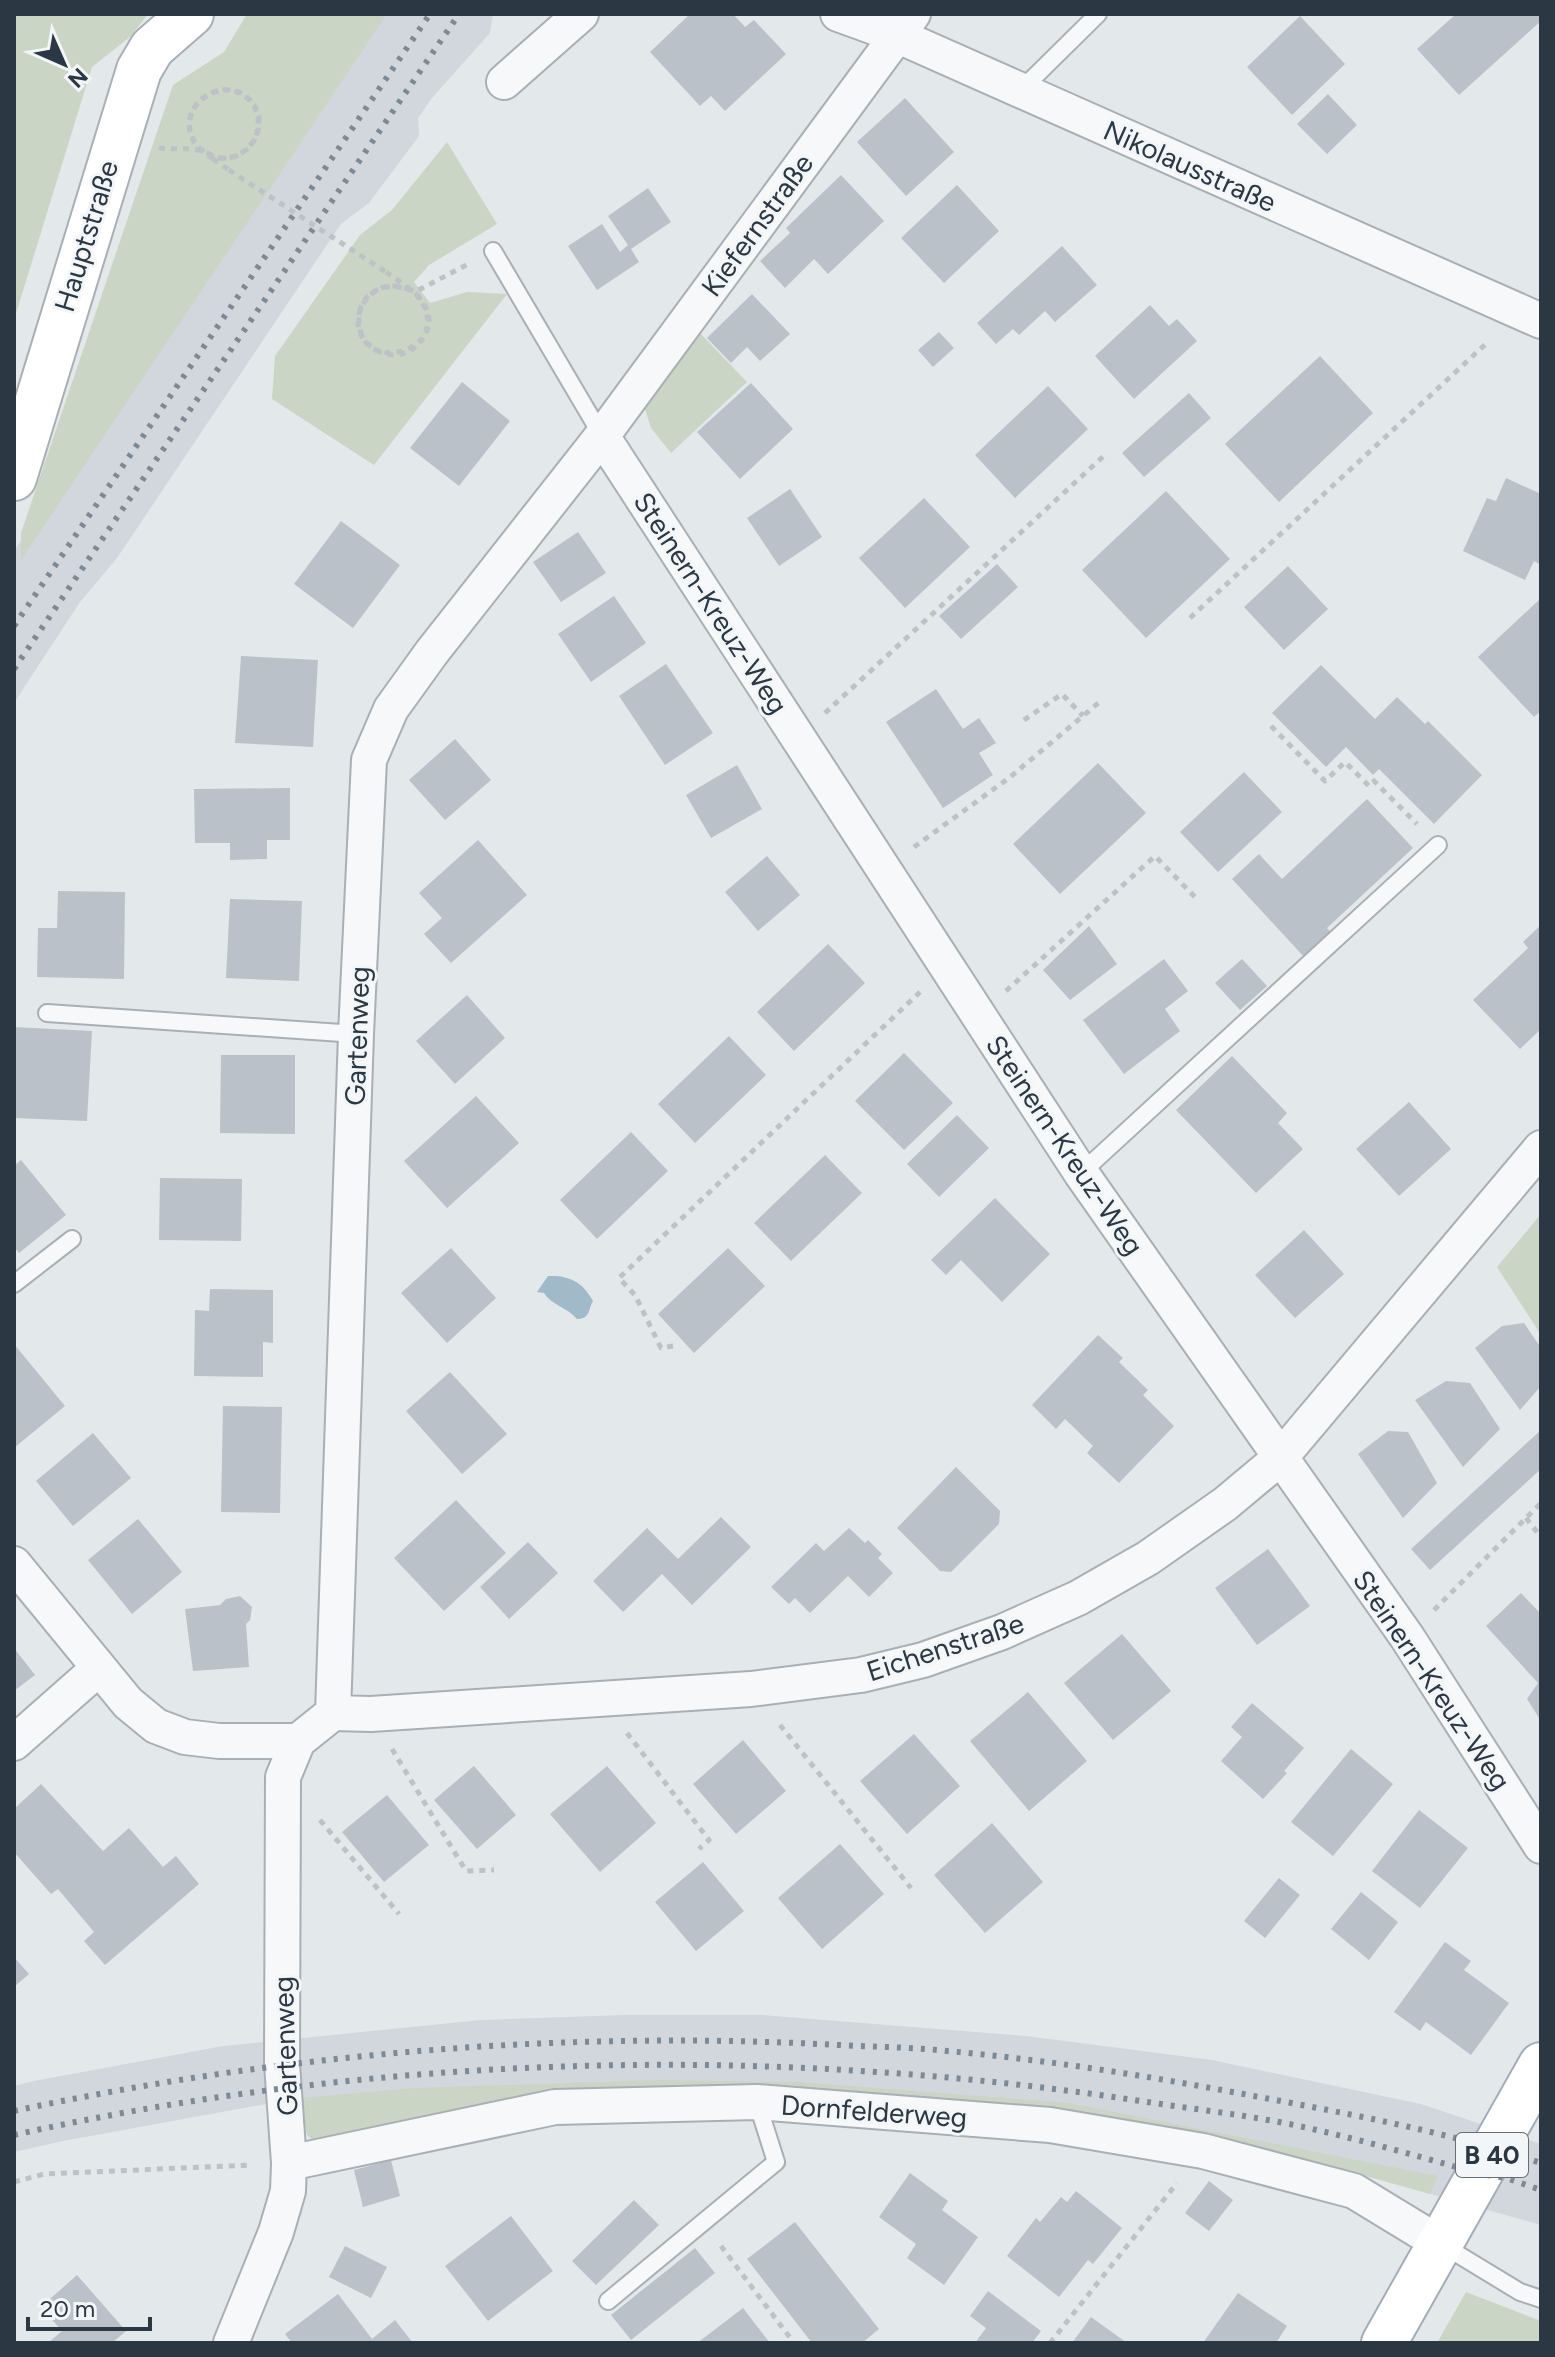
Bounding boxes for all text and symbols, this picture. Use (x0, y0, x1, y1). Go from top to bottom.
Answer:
north arrow (24, 24, 104, 104)
text: N (62, 62, 93, 93)
street label: Nikolausstraße (1098, 113, 1282, 219)
street label: Kiefernstraße (694, 147, 820, 303)
street label: Hauptstraße (47, 156, 125, 316)
street label: Steinern-Kreuz-Weg (627, 486, 795, 720)
street label: Gartenweg (338, 966, 376, 1106)
street label: Steinern-Kreuz-Weg (979, 1029, 1151, 1261)
street label: Steinern-Kreuz-Weg (1346, 1564, 1518, 1796)
street label: Eichenstraße (862, 1606, 1028, 1688)
street label: Gartenweg (266, 1976, 304, 2116)
street label: Dornfelderweg (780, 2088, 968, 2134)
road number: B 40 (1456, 2133, 1528, 2177)
scale bar (28, 2281, 150, 2331)
text: 20 m (40, 2294, 95, 2323)

